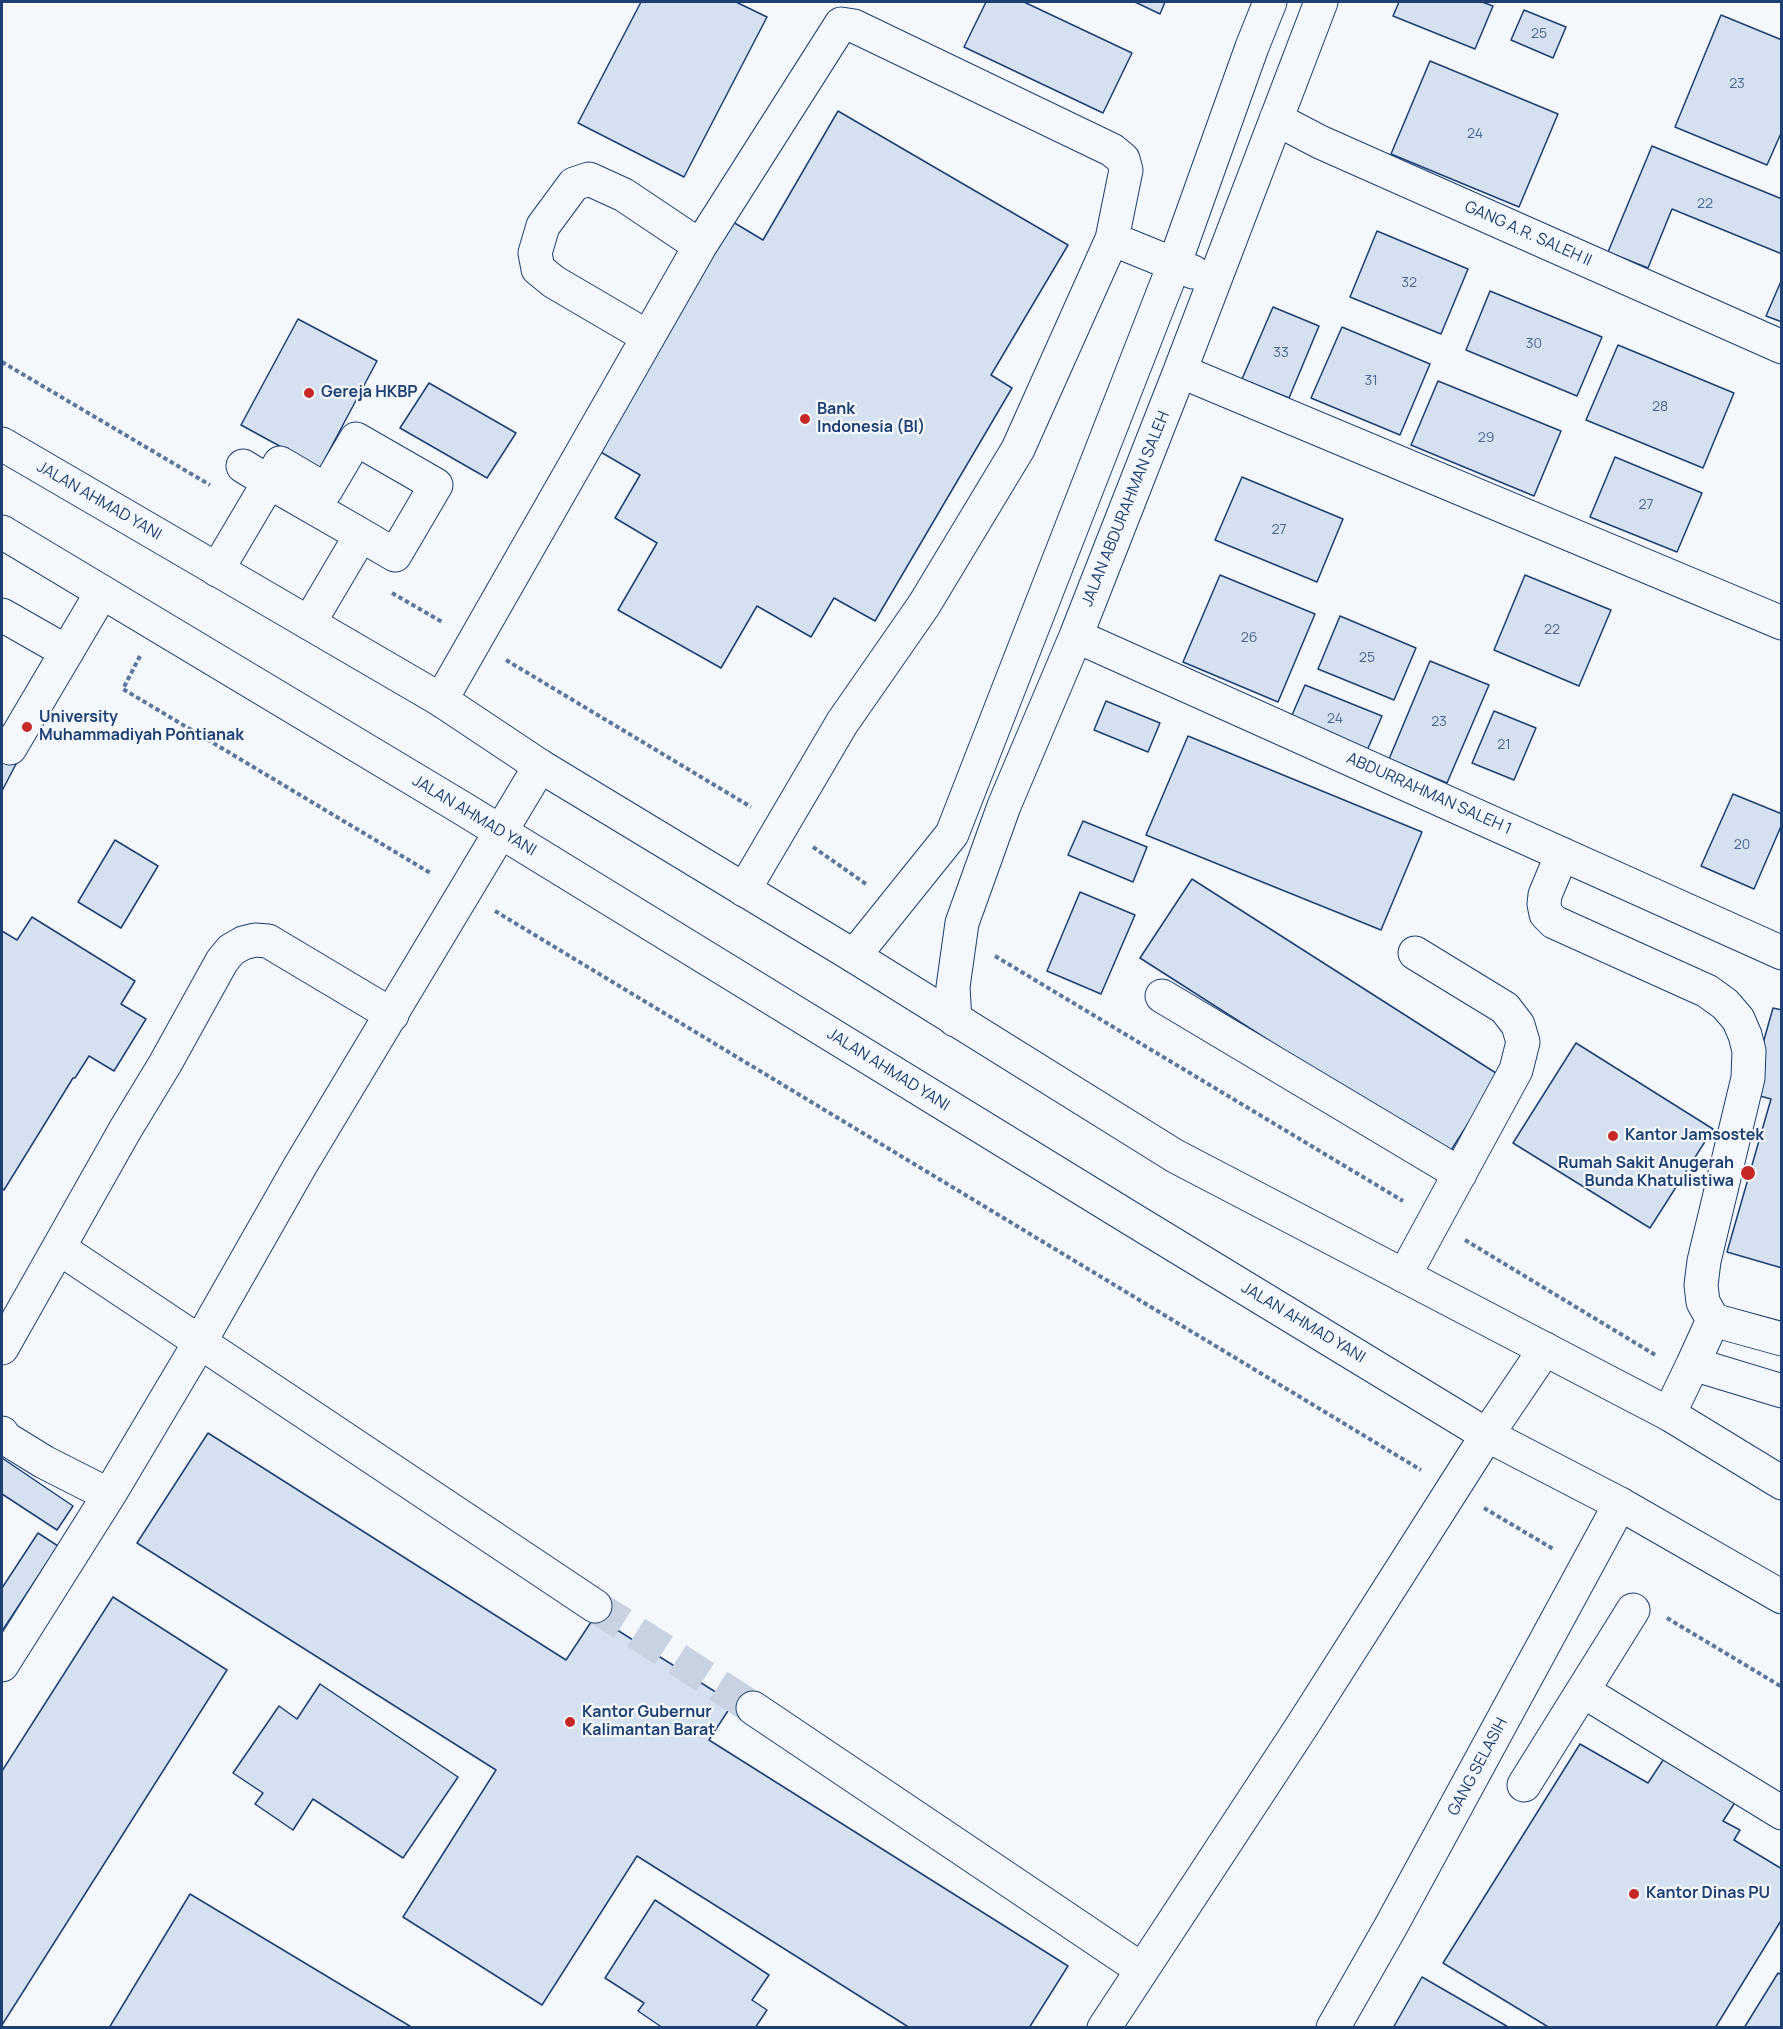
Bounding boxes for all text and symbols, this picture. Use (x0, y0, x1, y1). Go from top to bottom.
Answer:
house number: 25 (1531, 26, 1547, 42)
house number: 23 (1729, 76, 1745, 92)
house number: 24 (1467, 126, 1483, 142)
house number: 22 (1697, 196, 1713, 212)
street label: GANG A.R. SALEH II (1462, 197, 1594, 271)
house number: 32 (1401, 275, 1417, 291)
house number: 30 (1526, 336, 1542, 352)
house number: 33 (1273, 345, 1289, 361)
house number: 31 (1364, 373, 1378, 389)
place label: Gereja HKBP (321, 383, 417, 403)
marker: Gereja HKBP (302, 386, 316, 400)
house number: 28 (1652, 399, 1668, 415)
place label: Bank Indonesia (BI) (817, 400, 925, 438)
street label: JALAN ABDURAHMAN SALEH (1078, 409, 1174, 609)
marker: Bank Indonesia (BI) (798, 412, 812, 426)
house number: 29 (1478, 430, 1494, 446)
street label: JALAN AHMAD YANI (33, 457, 165, 545)
house number: 27 (1638, 497, 1654, 513)
house number: 27 (1271, 522, 1287, 538)
house number: 22 (1544, 622, 1560, 638)
house number: 26 (1241, 630, 1257, 646)
house number: 25 (1359, 650, 1375, 666)
place label: University Muhammadiyah Pontianak (39, 708, 244, 746)
house number: 24 (1327, 711, 1343, 727)
house number: 23 (1431, 714, 1447, 730)
marker: University Muhammadiyah Pontianak (20, 720, 34, 734)
house number: 21 (1497, 737, 1511, 753)
street label: ABDURRAHMAN SALEH 1 (1344, 749, 1514, 839)
street label: JALAN AHMAD YANI (409, 771, 539, 861)
house number: 20 (1734, 837, 1750, 853)
street label: JALAN AHMAD YANI (823, 1025, 953, 1115)
place label: Kantor Jamsostek (1625, 1126, 1764, 1146)
marker: Kantor Jamsostek (1606, 1129, 1620, 1143)
place label: Rumah Sakit Anugerah Bunda Khatulistiwa (1558, 1154, 1734, 1192)
marker: Rumah Sakit Anugerah Bunda Khatulistiwa (1739, 1164, 1757, 1182)
street label: JALAN AHMAD YANI (1238, 1278, 1368, 1368)
place label: Kantor Gubernur Kalimantan Barat (582, 1703, 715, 1741)
marker: Kantor Gubernur Kalimantan Barat (563, 1715, 577, 1729)
street label: GANG SELASIH (1444, 1715, 1512, 1819)
place label: Kantor Dinas PU (1646, 1884, 1770, 1904)
marker: Kantor Dinas PU (1627, 1887, 1641, 1901)

